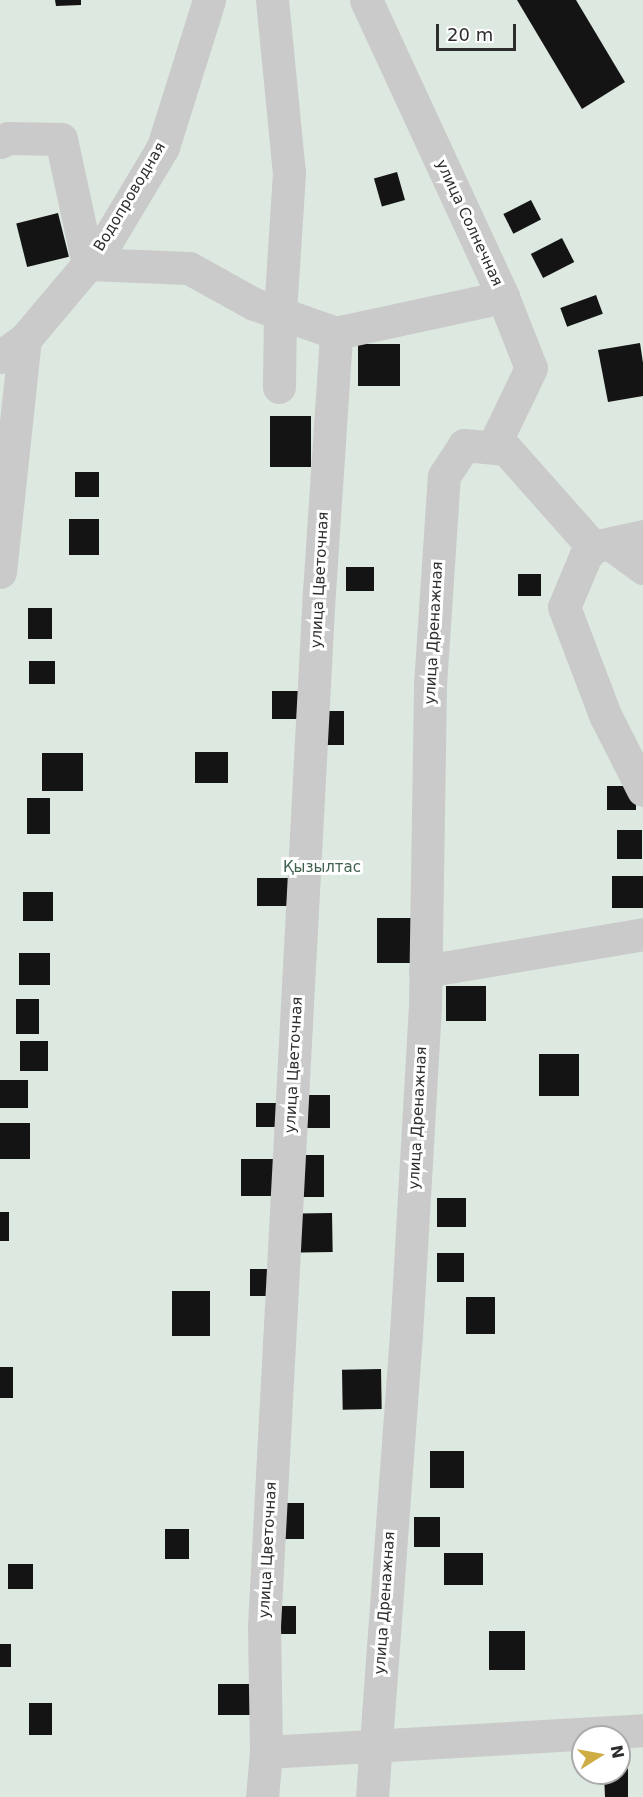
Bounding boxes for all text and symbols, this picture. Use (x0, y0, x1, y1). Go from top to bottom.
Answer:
scale bar (439, 12, 518, 50)
text: 20 m (447, 24, 493, 45)
street label: Водопроводная (90, 139, 170, 255)
street label: улица Солнечная (432, 157, 506, 289)
street label: улица Цветочная (307, 511, 333, 649)
street label: улица Дренажная (421, 561, 447, 705)
park label: Қызылтас (283, 859, 361, 877)
street label: улица Цветочная (281, 996, 307, 1134)
street label: улица Дренажная (405, 1046, 431, 1190)
street label: улица Цветочная (255, 1481, 281, 1619)
street label: улица Дренажная (371, 1531, 399, 1675)
north arrow (571, 1725, 631, 1785)
text: N (607, 1743, 628, 1760)

